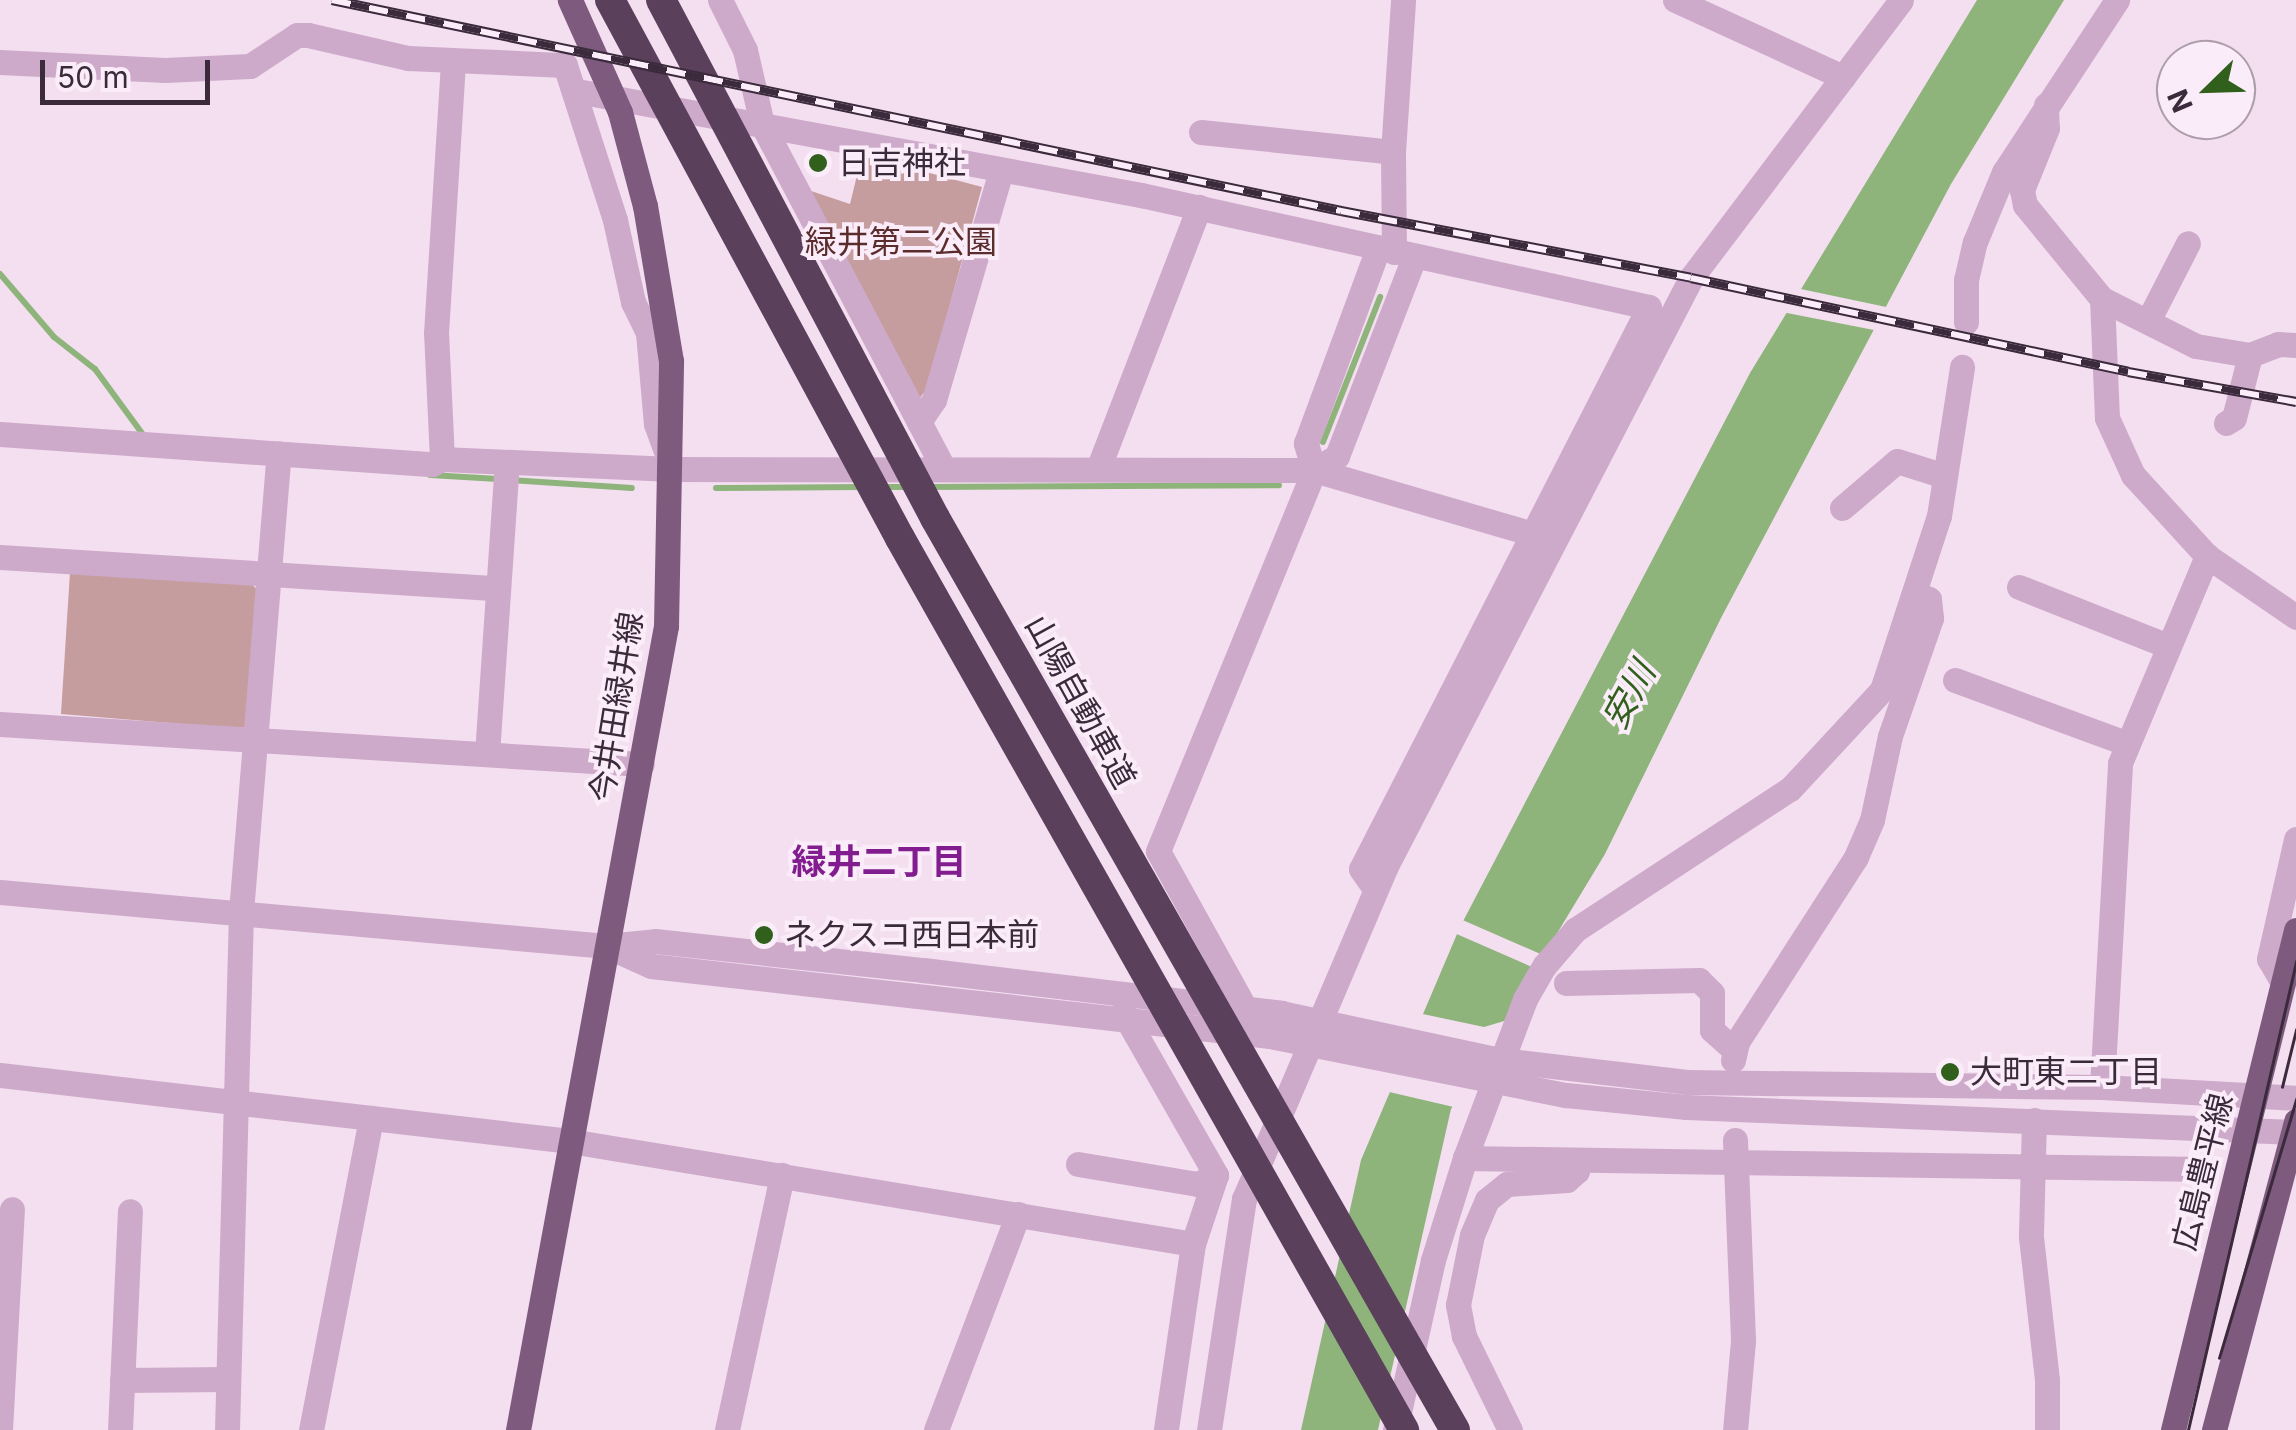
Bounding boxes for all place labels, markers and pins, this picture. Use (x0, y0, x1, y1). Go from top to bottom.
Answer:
place label: 日吉神社 (838, 144, 966, 182)
marker: 日吉神社 (807, 152, 829, 174)
place label: ネクスコ西日本前 (784, 916, 1040, 954)
marker: ネクスコ西日本前 (753, 924, 775, 946)
place label: 大町東二丁目 (1970, 1053, 2162, 1091)
marker: 大町東二丁目 (1939, 1061, 1961, 1083)

